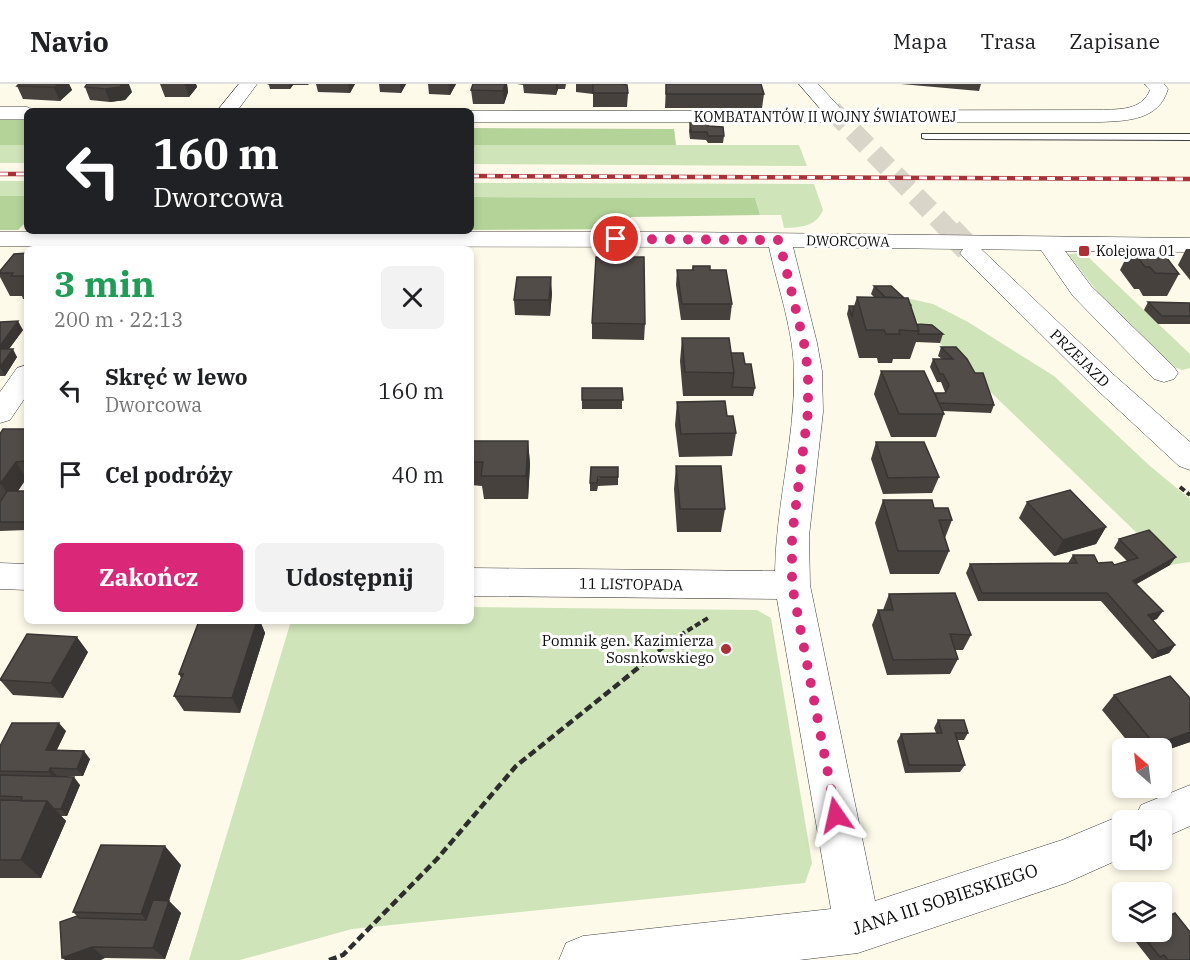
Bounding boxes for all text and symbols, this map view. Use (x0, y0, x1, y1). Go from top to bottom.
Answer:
text: Navio (30, 23, 109, 60)
text: Mapa (893, 27, 947, 55)
text: Trasa (980, 27, 1036, 55)
text: Zapisane (1069, 27, 1160, 55)
street label: KOMBATANTÓW II WOJNY ŚWIATOWEJ (694, 107, 956, 126)
text: 160 m (153, 126, 279, 181)
icon: left (54, 132, 132, 210)
text: Dworcowa (153, 179, 284, 214)
pin (590, 213, 641, 264)
icon: arrive (599, 222, 632, 255)
street label: DWORCOWA (806, 231, 890, 251)
place label: Kolejowa 01 (1096, 242, 1176, 260)
marker: Kolejowa 01 (1077, 244, 1091, 258)
text: 3 min (54, 260, 155, 307)
button: close (381, 266, 444, 329)
text: 200 m · 22:13 (54, 306, 183, 333)
street label: PRZEJAZD (1046, 325, 1114, 391)
text: Skręć w lewo (105, 362, 248, 391)
icon: left (54, 374, 87, 407)
text: 160 m (378, 376, 444, 405)
text: Dworcowa (105, 391, 202, 418)
icon: arrive (54, 458, 87, 491)
text: Cel podróży (105, 460, 233, 489)
text: 40 m (392, 460, 444, 489)
button: Zakończ (54, 543, 243, 612)
button: Udostępnij (255, 543, 444, 612)
street label: 11 LISTOPADA (579, 574, 684, 594)
place label: Pomnik gen. Kazimierza Sosnkowskiego (542, 631, 714, 667)
marker: Pomnik gen. Kazimierza Sosnkowskiego (719, 642, 733, 656)
north arrow (1112, 738, 1172, 798)
map controls (1112, 738, 1172, 942)
position arrow (804, 783, 868, 847)
button: sound (1112, 810, 1172, 870)
street label: JANA III SOBIESKIEGO (849, 858, 1041, 940)
button: layers (1112, 882, 1172, 942)

